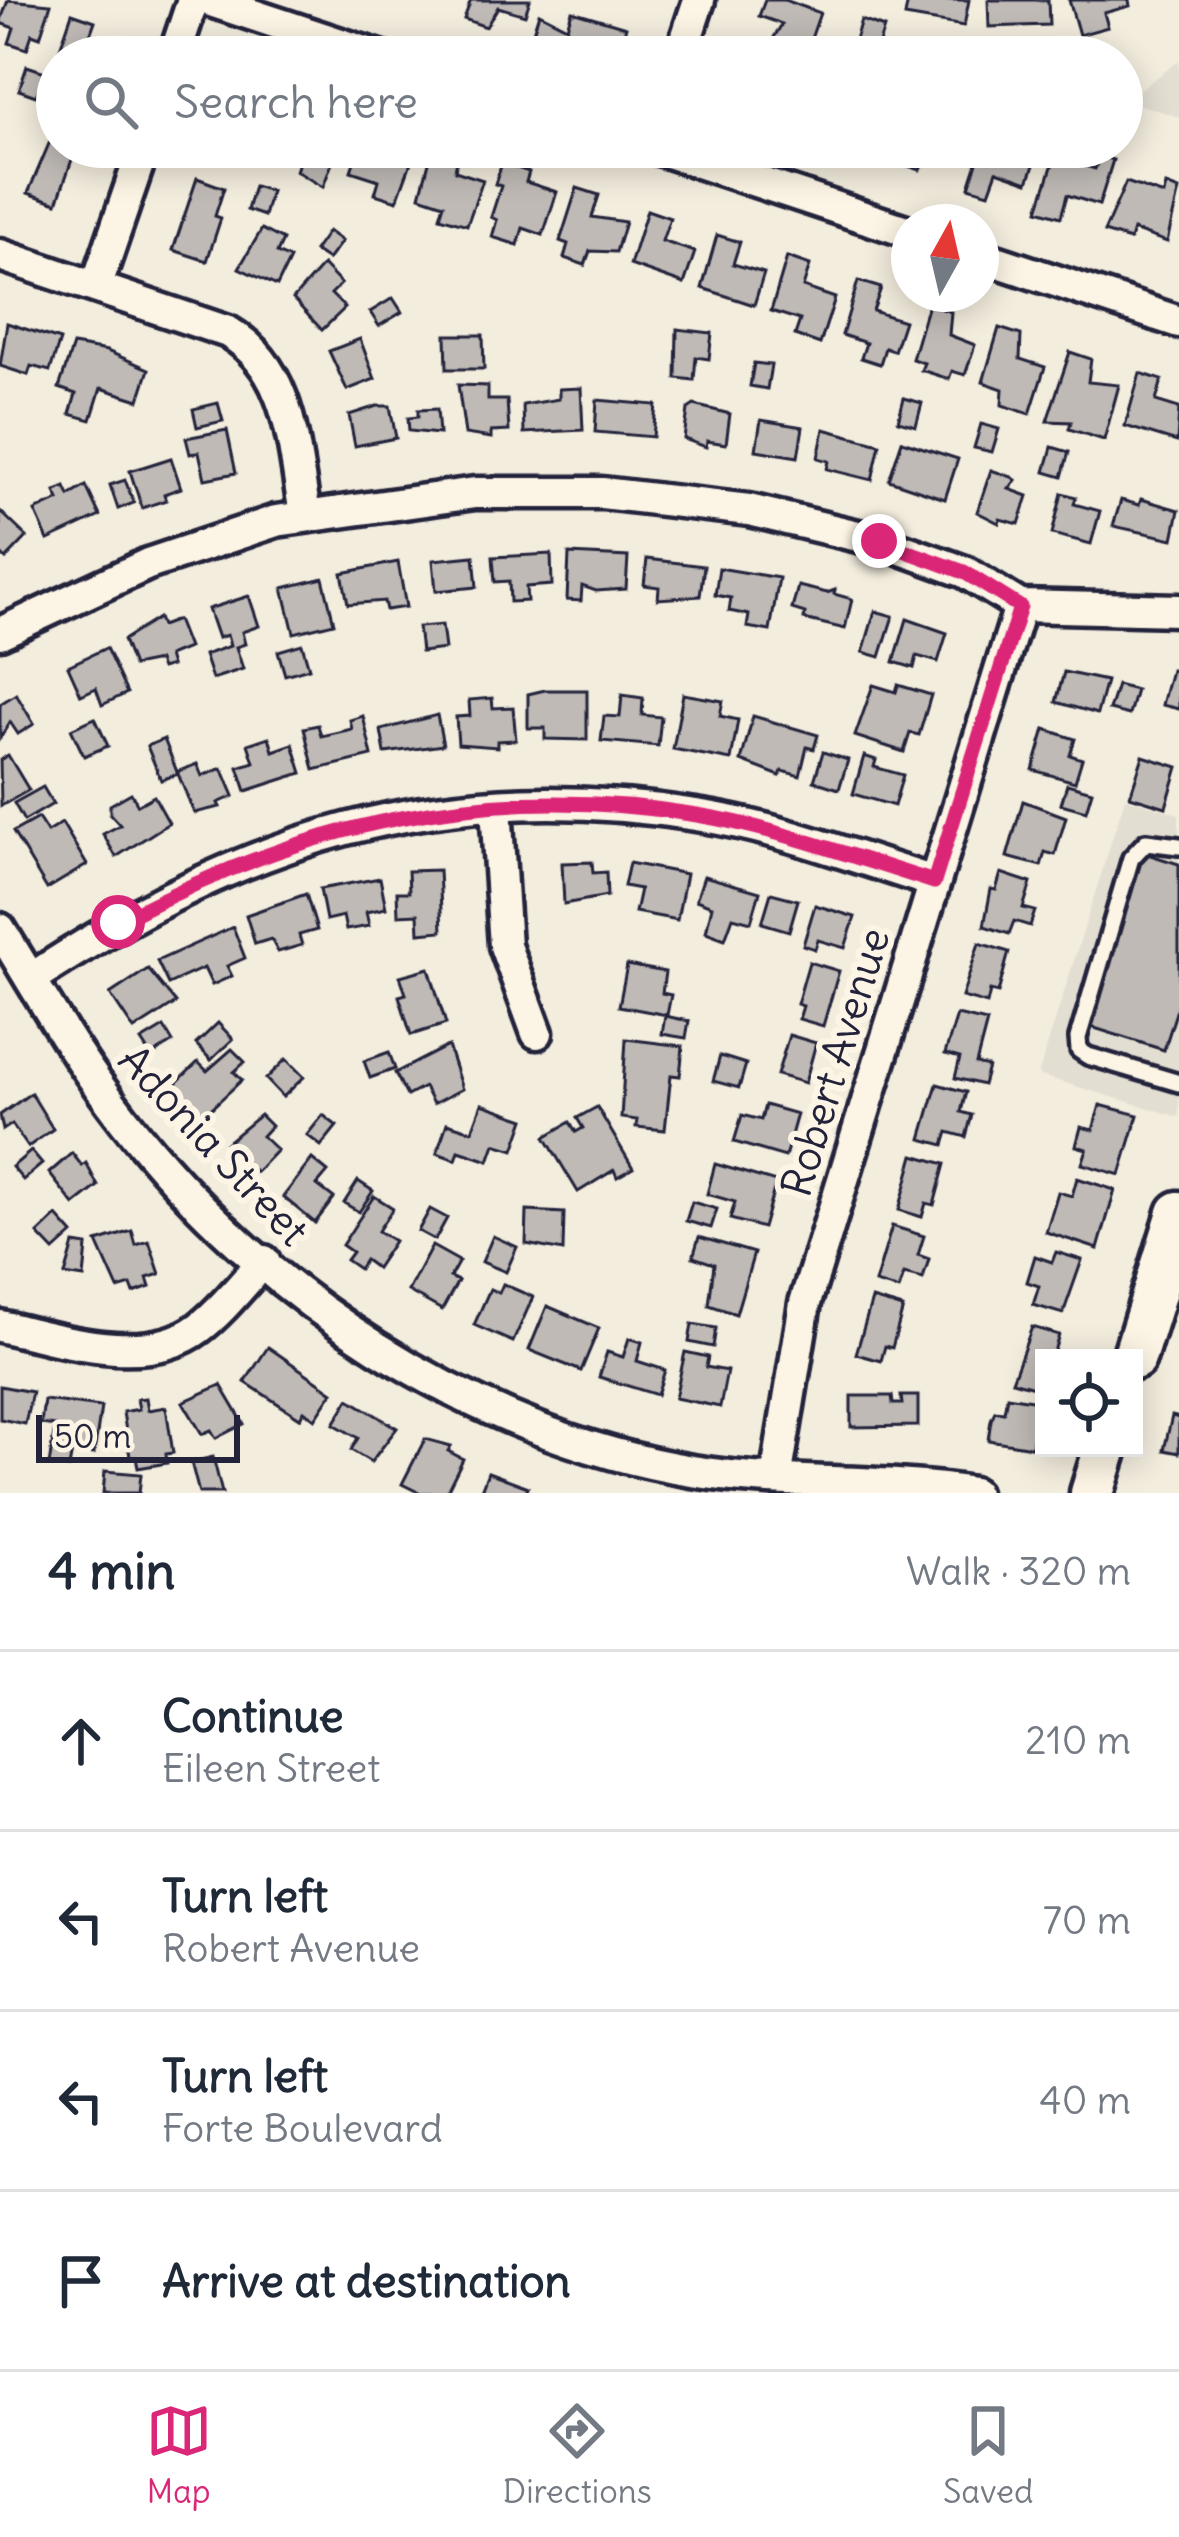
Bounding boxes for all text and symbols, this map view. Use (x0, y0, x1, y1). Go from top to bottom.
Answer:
search box (36, 36, 1143, 168)
icon: search (78, 69, 144, 135)
text: Search here (174, 74, 418, 130)
north arrow (891, 204, 999, 312)
route end (852, 514, 906, 568)
route start (91, 895, 145, 949)
street label: Robert Avenue (770, 922, 900, 1202)
street label: Adonia Street (108, 1034, 320, 1256)
map controls (1035, 1349, 1143, 1457)
button: locate (1035, 1349, 1143, 1457)
scale bar (36, 1409, 240, 1462)
text: 50 m (54, 1415, 131, 1457)
text: 4 min (48, 1539, 175, 1603)
text: Walk · 320 m (906, 1547, 1131, 1596)
text: Continue (162, 1688, 344, 1744)
icon: ahead (48, 1708, 114, 1774)
text: 210 m (1025, 1716, 1131, 1765)
text: Eileen Street (162, 1744, 380, 1793)
text: Turn left (162, 1868, 328, 1924)
icon: left (48, 1888, 114, 1954)
text: 70 m (1043, 1896, 1131, 1945)
text: Robert Avenue (162, 1924, 420, 1973)
text: Turn left (162, 2048, 328, 2104)
icon: left (48, 2068, 114, 2134)
text: 40 m (1039, 2076, 1131, 2125)
text: Forte Boulevard (162, 2104, 443, 2153)
icon: arrive (48, 2248, 114, 2314)
text: Arrive at destination (162, 2253, 571, 2309)
tab: Map (146, 2398, 212, 2512)
tab: Directions (503, 2398, 652, 2512)
tab: Saved (943, 2398, 1033, 2512)

